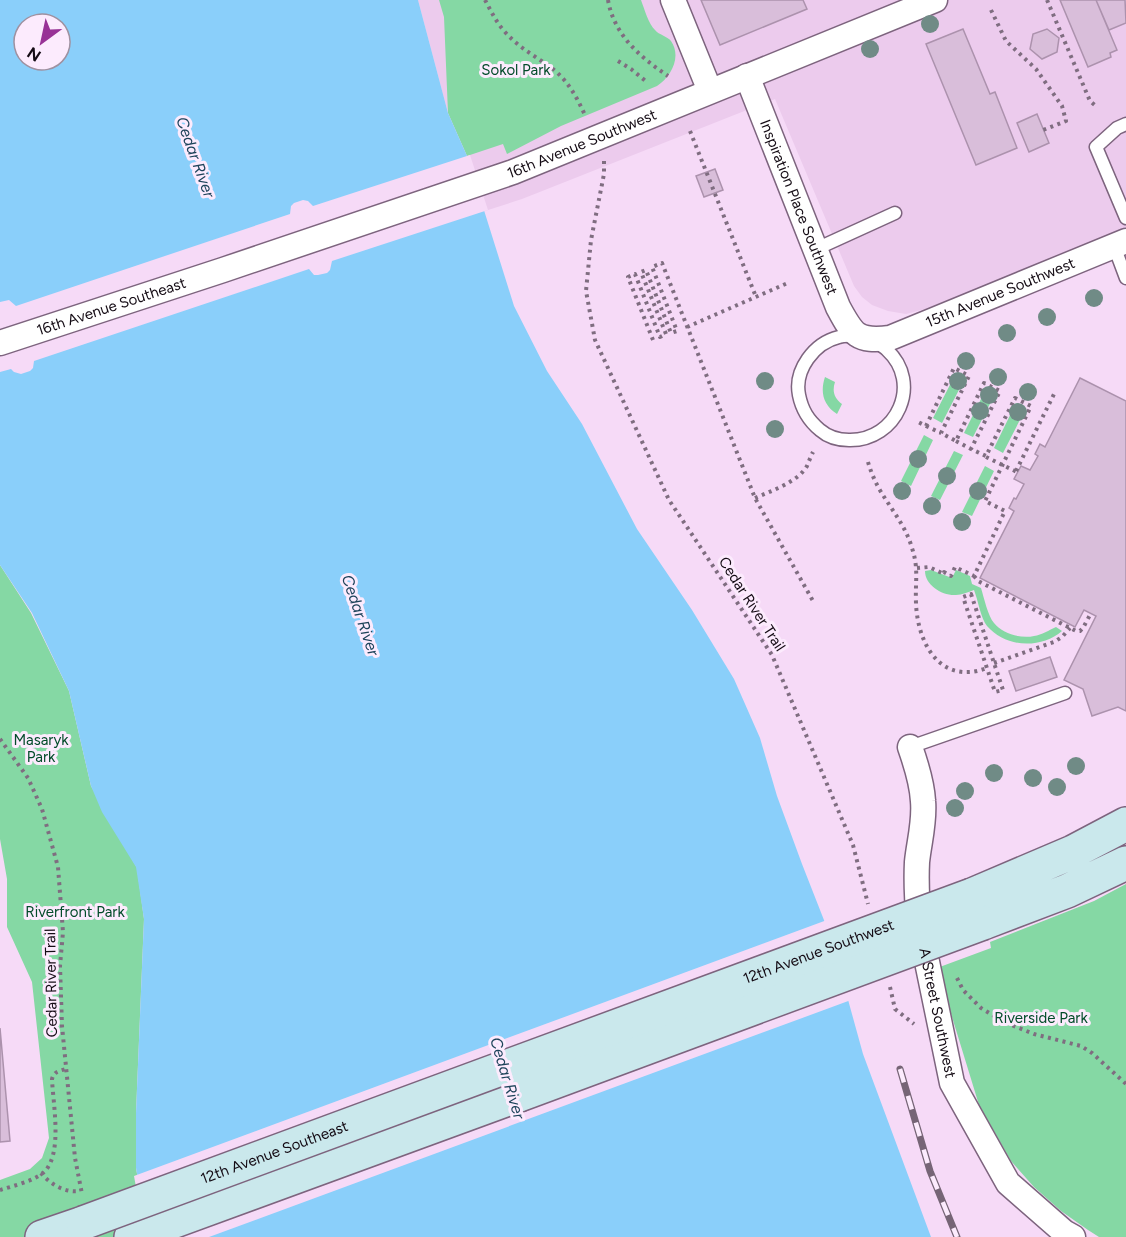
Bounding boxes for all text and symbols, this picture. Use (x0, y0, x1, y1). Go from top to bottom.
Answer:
north arrow (12, 12, 72, 72)
text: N (24, 43, 44, 65)
park label: Sokol Park (481, 61, 551, 79)
street label: 16th Avenue Southwest (505, 105, 659, 182)
water label: Cedar River (172, 114, 219, 201)
street label: Inspiration Place Southwest (756, 117, 841, 298)
street label: 15th Avenue Southwest (923, 254, 1078, 331)
street label: 16th Avenue Southeast (34, 274, 188, 339)
street label: Cedar River Trail (715, 553, 789, 655)
water label: Cedar River (338, 572, 383, 659)
park label: Masaryk Park (13, 731, 69, 766)
park label: Riverfront Park (25, 903, 125, 921)
street label: 12th Avenue Southwest (741, 915, 897, 988)
street label: Cedar River Trail (41, 928, 61, 1038)
street label: A Street Southwest (915, 946, 960, 1080)
park label: Riverside Park (994, 1009, 1088, 1027)
water label: Cedar River (486, 1035, 529, 1122)
street label: 12th Avenue Southeast (198, 1117, 351, 1188)

